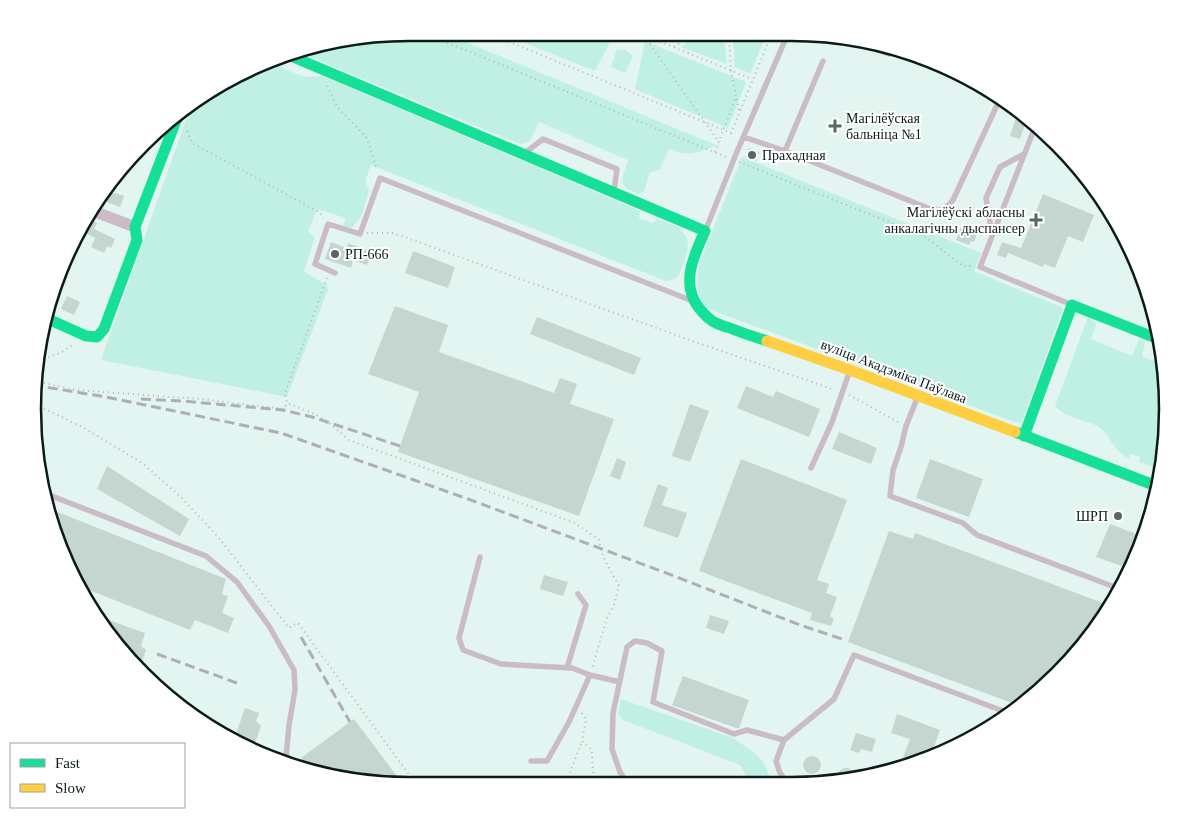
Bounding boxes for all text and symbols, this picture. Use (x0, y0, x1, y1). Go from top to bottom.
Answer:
place label: Магілёўская бальніца №1 (846, 111, 922, 142)
marker: Магілёўская бальніца №1 (828, 119, 842, 133)
place label: Прахадная (762, 148, 826, 163)
marker: Прахадная (746, 149, 758, 161)
place label: Магілёўскі абласны анкалагічны дыспансер (885, 205, 1026, 236)
marker: Магілёўскі абласны анкалагічны дыспансер (1029, 213, 1043, 227)
place label: РП-666 (345, 247, 389, 262)
marker: РП-666 (329, 248, 341, 260)
street label: вуліца Акадэміка Паўлава (819, 337, 970, 407)
place label: ШРП (1076, 509, 1108, 524)
marker: ШРП (1112, 510, 1124, 522)
legend (10, 743, 185, 808)
text: Fast (55, 755, 81, 771)
text: Slow (55, 780, 86, 796)

